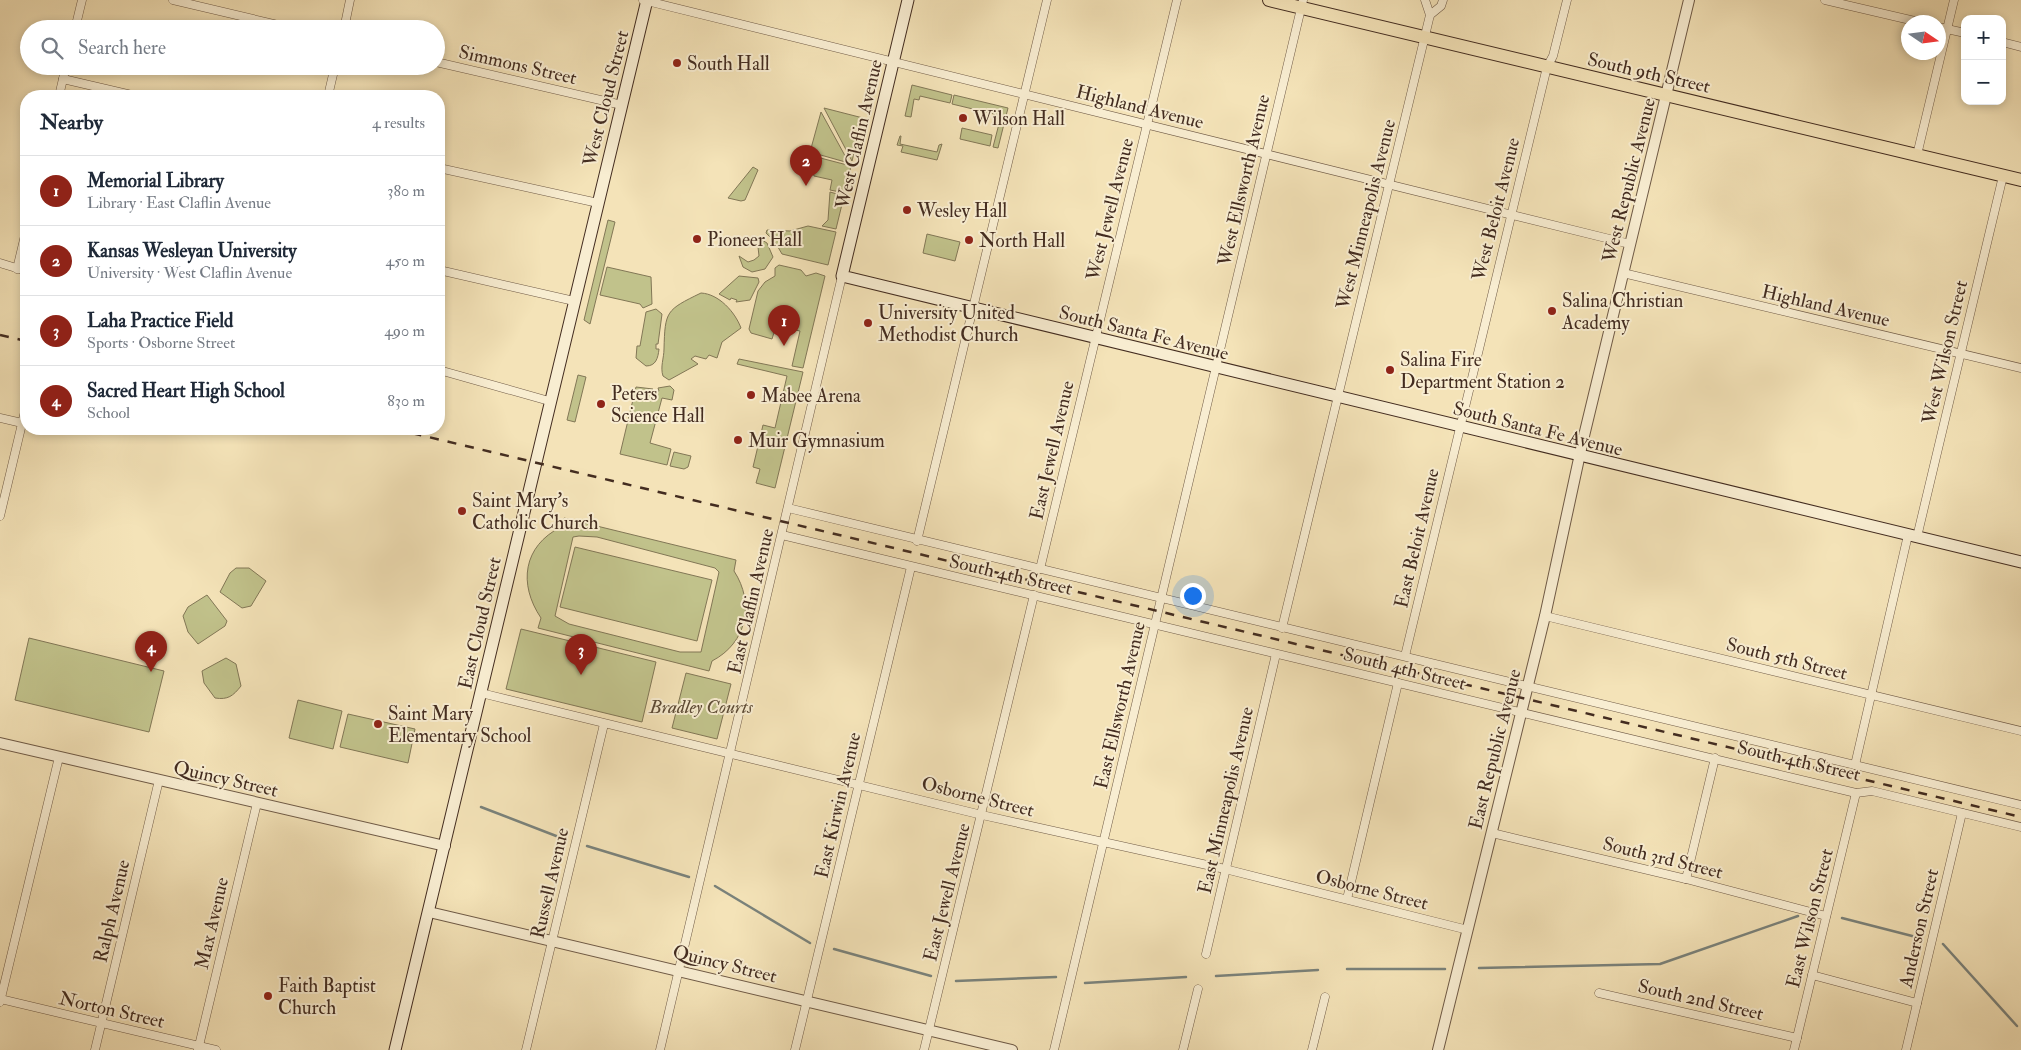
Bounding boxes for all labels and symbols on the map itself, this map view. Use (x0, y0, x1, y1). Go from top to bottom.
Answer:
north arrow (1901, 15, 1946, 60)
street label: West Cloud Street (577, 28, 634, 170)
street label: Simmons Street (457, 40, 579, 90)
street label: South 9th Street (1585, 47, 1713, 99)
place label: South Hall (687, 52, 770, 76)
marker: South Hall (671, 57, 683, 69)
street label: West Claflin Avenue (830, 57, 888, 212)
street label: Highland Avenue (1073, 80, 1206, 134)
street label: West Ellsworth Avenue (1212, 92, 1275, 269)
street label: West Republic Avenue (1597, 95, 1662, 266)
place label: Wilson Hall (972, 107, 1065, 131)
marker: Wilson Hall (957, 112, 969, 124)
street label: West Minneapolis Avenue (1330, 117, 1402, 313)
street label: West Beloit Avenue (1466, 135, 1525, 284)
street label: West Jewell Avenue (1080, 136, 1139, 284)
pin: 2 (790, 145, 822, 186)
place label: Wesley Hall (916, 199, 1007, 223)
marker: Wesley Hall (901, 204, 913, 216)
place label: Pioneer Hall (707, 228, 802, 252)
place label: North Hall (979, 229, 1065, 253)
marker: Pioneer Hall (691, 233, 703, 245)
marker: North Hall (963, 234, 975, 246)
street label: West Wilson Street (1917, 278, 1973, 427)
street label: Highland Avenue (1759, 280, 1892, 332)
place label: Salina Christian Academy (1561, 289, 1683, 335)
street label: South Santa Fe Avenue (1056, 300, 1231, 366)
place label: University United Methodist Church (878, 301, 1019, 347)
pin: 1 (768, 305, 800, 346)
marker: Salina Christian Academy (1546, 305, 1558, 317)
marker: University United Methodist Church (862, 317, 874, 329)
place label: Salina Fire Department Station 2 (1400, 348, 1565, 395)
marker: Salina Fire Department Station 2 (1384, 364, 1396, 376)
street label: East Jewell Avenue (1024, 378, 1080, 522)
place label: Peters Science Hall (611, 382, 705, 428)
place label: Mabee Arena (761, 384, 861, 408)
marker: Mabee Arena (745, 389, 757, 401)
street label: South Santa Fe Avenue (1450, 396, 1625, 462)
marker: Peters Science Hall (595, 398, 607, 410)
place label: Muir Gymnasium (748, 429, 885, 453)
marker: Muir Gymnasium (732, 434, 744, 446)
street label: East Beloit Avenue (1389, 466, 1445, 610)
place label: Saint Mary's Catholic Church (472, 489, 599, 535)
marker: Saint Mary's Catholic Church (456, 505, 468, 517)
street label: East Claflin Avenue (723, 526, 779, 676)
street label: South 4th Street (947, 549, 1075, 601)
street label: East Cloud Street (453, 555, 507, 692)
your location (1180, 583, 1206, 609)
street label: East Ellsworth Avenue (1089, 619, 1151, 791)
pin: 4 (135, 631, 167, 672)
street label: South 5th Street (1724, 632, 1850, 686)
pin: 3 (565, 634, 597, 675)
street label: South 4th Street (1341, 642, 1469, 696)
street label: East Republic Avenue (1463, 666, 1528, 832)
park label: Bradley Courts (648, 695, 754, 719)
place label: Saint Mary Elementary School (388, 702, 532, 748)
street label: East Minneapolis Avenue (1193, 704, 1260, 896)
marker: Saint Mary Elementary School (372, 718, 384, 730)
street label: East Kirwin Avenue (810, 730, 866, 881)
street label: South 4th Street (1735, 735, 1863, 787)
street label: Quincy Street (171, 755, 280, 803)
street label: Osborne Street (919, 771, 1036, 823)
street label: East Jewell Avenue (918, 821, 976, 964)
street label: Russell Avenue (526, 825, 574, 941)
street label: South 3rd Street (1600, 831, 1725, 884)
street label: East Wilson Street (1781, 846, 1839, 990)
street label: Ralph Avenue (89, 857, 136, 965)
street label: Osborne Street (1313, 864, 1430, 916)
street label: Anderson Street (1893, 866, 1944, 991)
street label: Max Avenue (190, 875, 234, 971)
street label: Quincy Street (670, 939, 779, 988)
place label: Faith Baptist Church (278, 974, 376, 1020)
street label: South 2nd Street (1636, 974, 1766, 1026)
street label: Norton Street (57, 986, 167, 1034)
marker: Faith Baptist Church (262, 990, 274, 1002)

